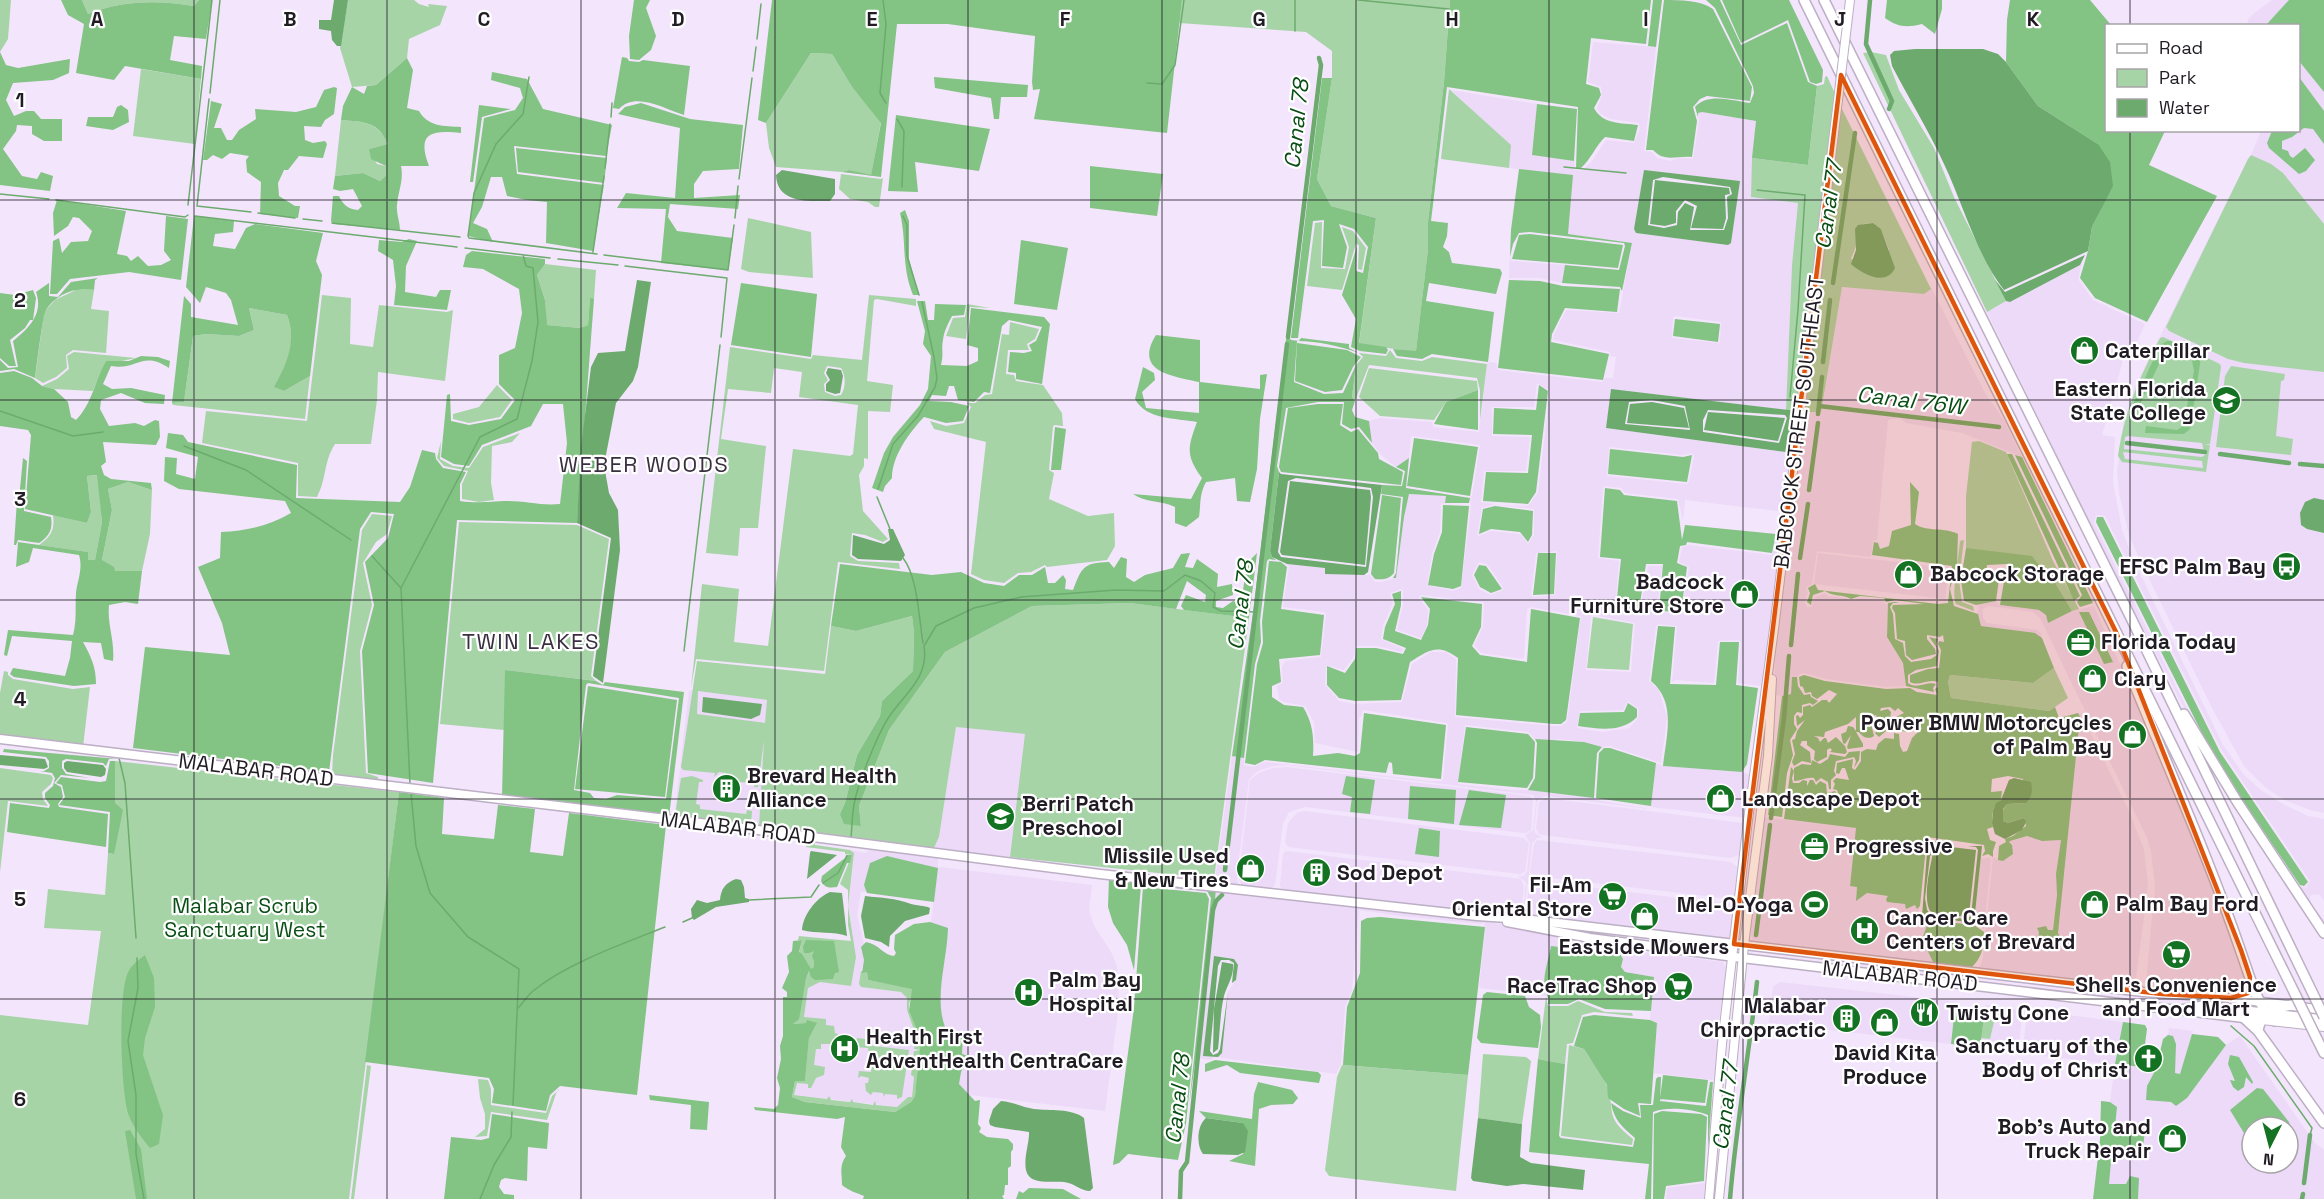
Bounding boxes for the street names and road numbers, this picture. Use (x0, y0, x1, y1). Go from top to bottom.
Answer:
street label: BABCOCK STREET SOUTHEAST (1767, 274, 1830, 570)
street label: MALABAR ROAD (177, 747, 335, 792)
street label: MALABAR ROAD (659, 805, 817, 850)
street label: MALABAR ROAD (1821, 954, 1979, 997)

